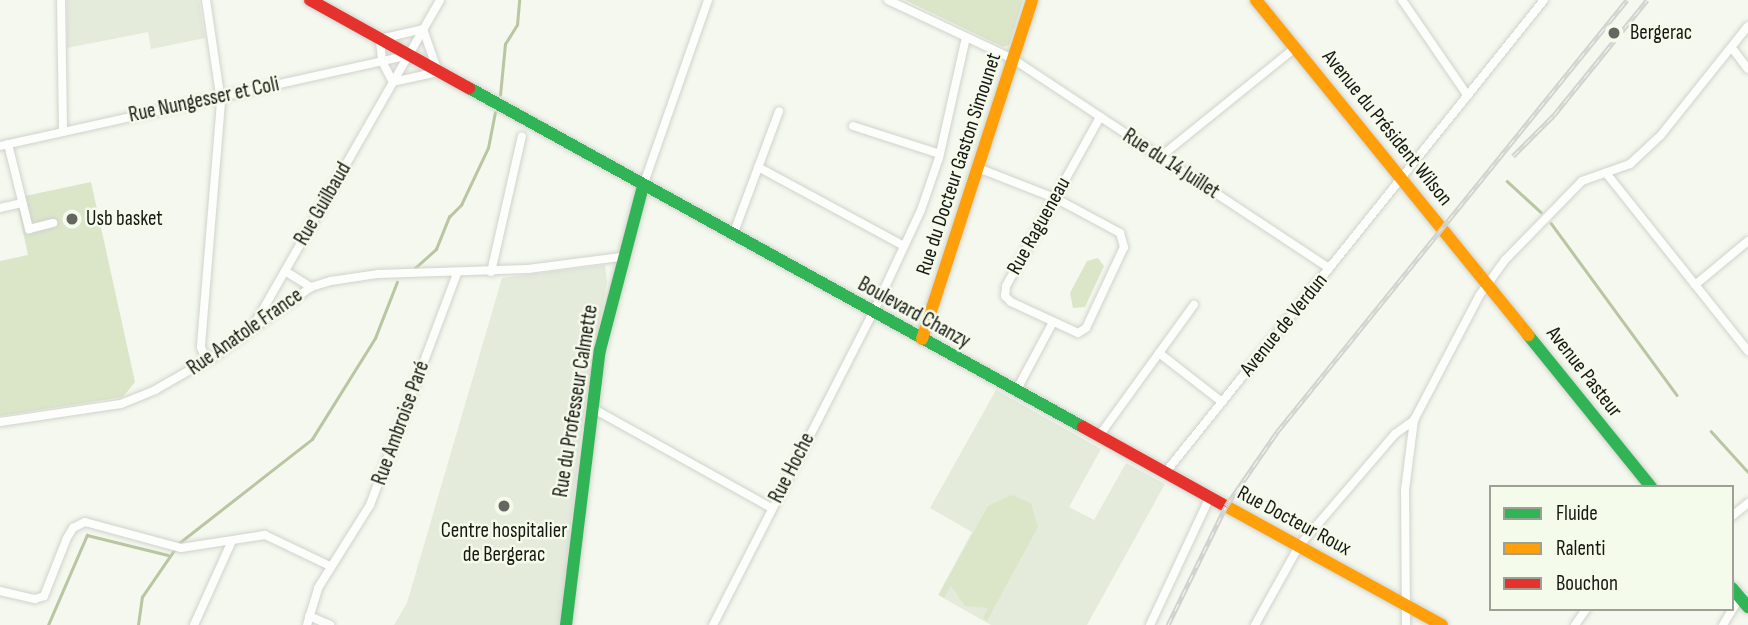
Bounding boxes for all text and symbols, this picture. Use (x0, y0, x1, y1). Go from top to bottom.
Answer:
place label: Bergerac (1630, 20, 1692, 46)
marker: Bergerac (1604, 23, 1624, 43)
street label: Avenue du Président Wilson (1317, 45, 1457, 211)
street label: Rue du Docteur Gaston Simounet (911, 50, 1007, 278)
street label: Rue Nungesser et Coli (126, 72, 282, 128)
street label: Rue du 14 Juillet (1118, 123, 1224, 205)
street label: Rue Guilbaud (289, 158, 357, 250)
street label: Rue Ragueneau (1002, 173, 1076, 279)
place label: Usb basket (86, 206, 163, 232)
marker: Usb basket (64, 211, 80, 227)
street label: Avenue de Verdun (1235, 269, 1333, 381)
street label: Boulevard Chanzy (853, 272, 975, 354)
street label: Rue Anatole France (183, 283, 307, 381)
street label: Rue du Professeur Calmette (548, 303, 604, 499)
street label: Avenue Pasteur (1541, 322, 1627, 422)
street label: Rue Ambroise Paré (367, 357, 435, 489)
street label: Rue Hoche (764, 429, 820, 507)
street label: Rue Docteur Roux (1233, 480, 1355, 562)
legend (1489, 485, 1734, 611)
marker: Centre hospitalier de Bergerac (494, 496, 514, 516)
text: Fluide (1556, 501, 1598, 526)
place label: Centre hospitalier de Bergerac (441, 518, 567, 568)
text: Ralenti (1556, 536, 1605, 561)
text: Bouchon (1556, 571, 1618, 596)

